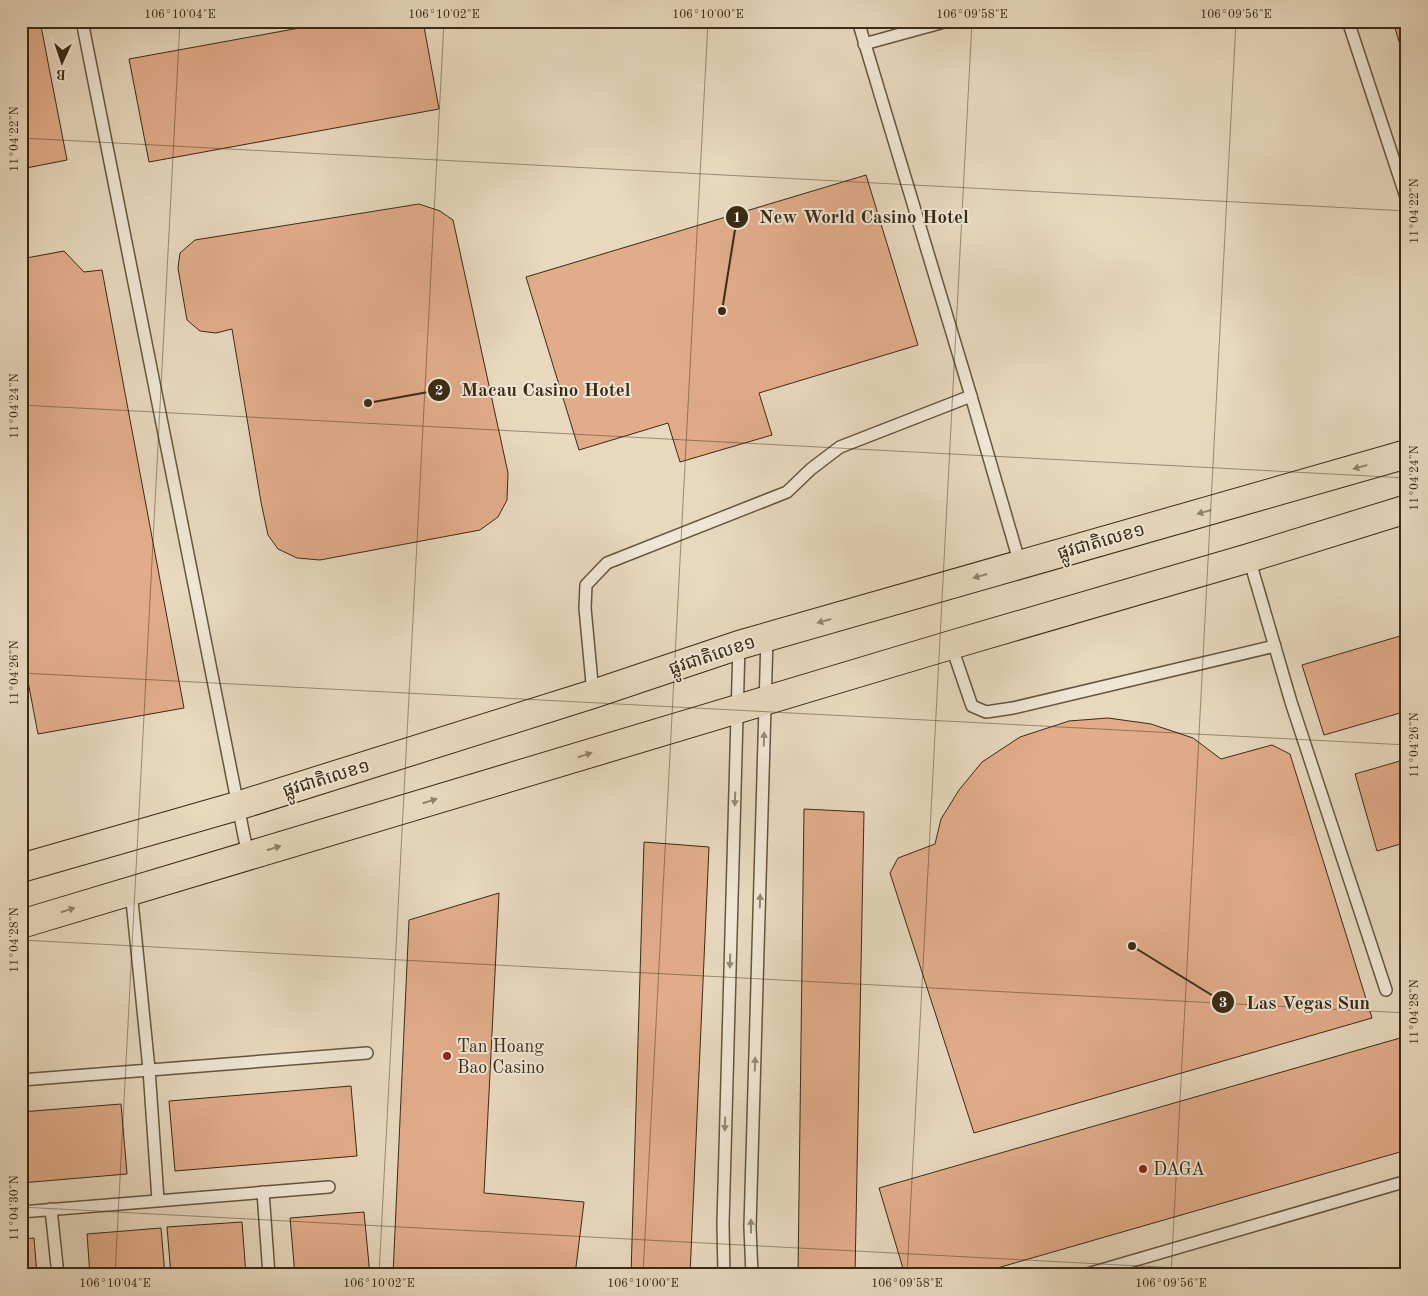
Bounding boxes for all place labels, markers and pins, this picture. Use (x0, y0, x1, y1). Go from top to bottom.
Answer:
callout: New World Casino Hotel (724, 200, 979, 234)
callout: Macau Casino Hotel (426, 373, 641, 407)
callout: Las Vegas Sun (1211, 985, 1380, 1019)
place label: Tan Hoang Bao Casino (457, 1038, 545, 1077)
marker: Tan Hoang Bao Casino (441, 1050, 453, 1062)
place label: DAGA (1153, 1161, 1205, 1179)
marker: DAGA (1137, 1163, 1149, 1175)

